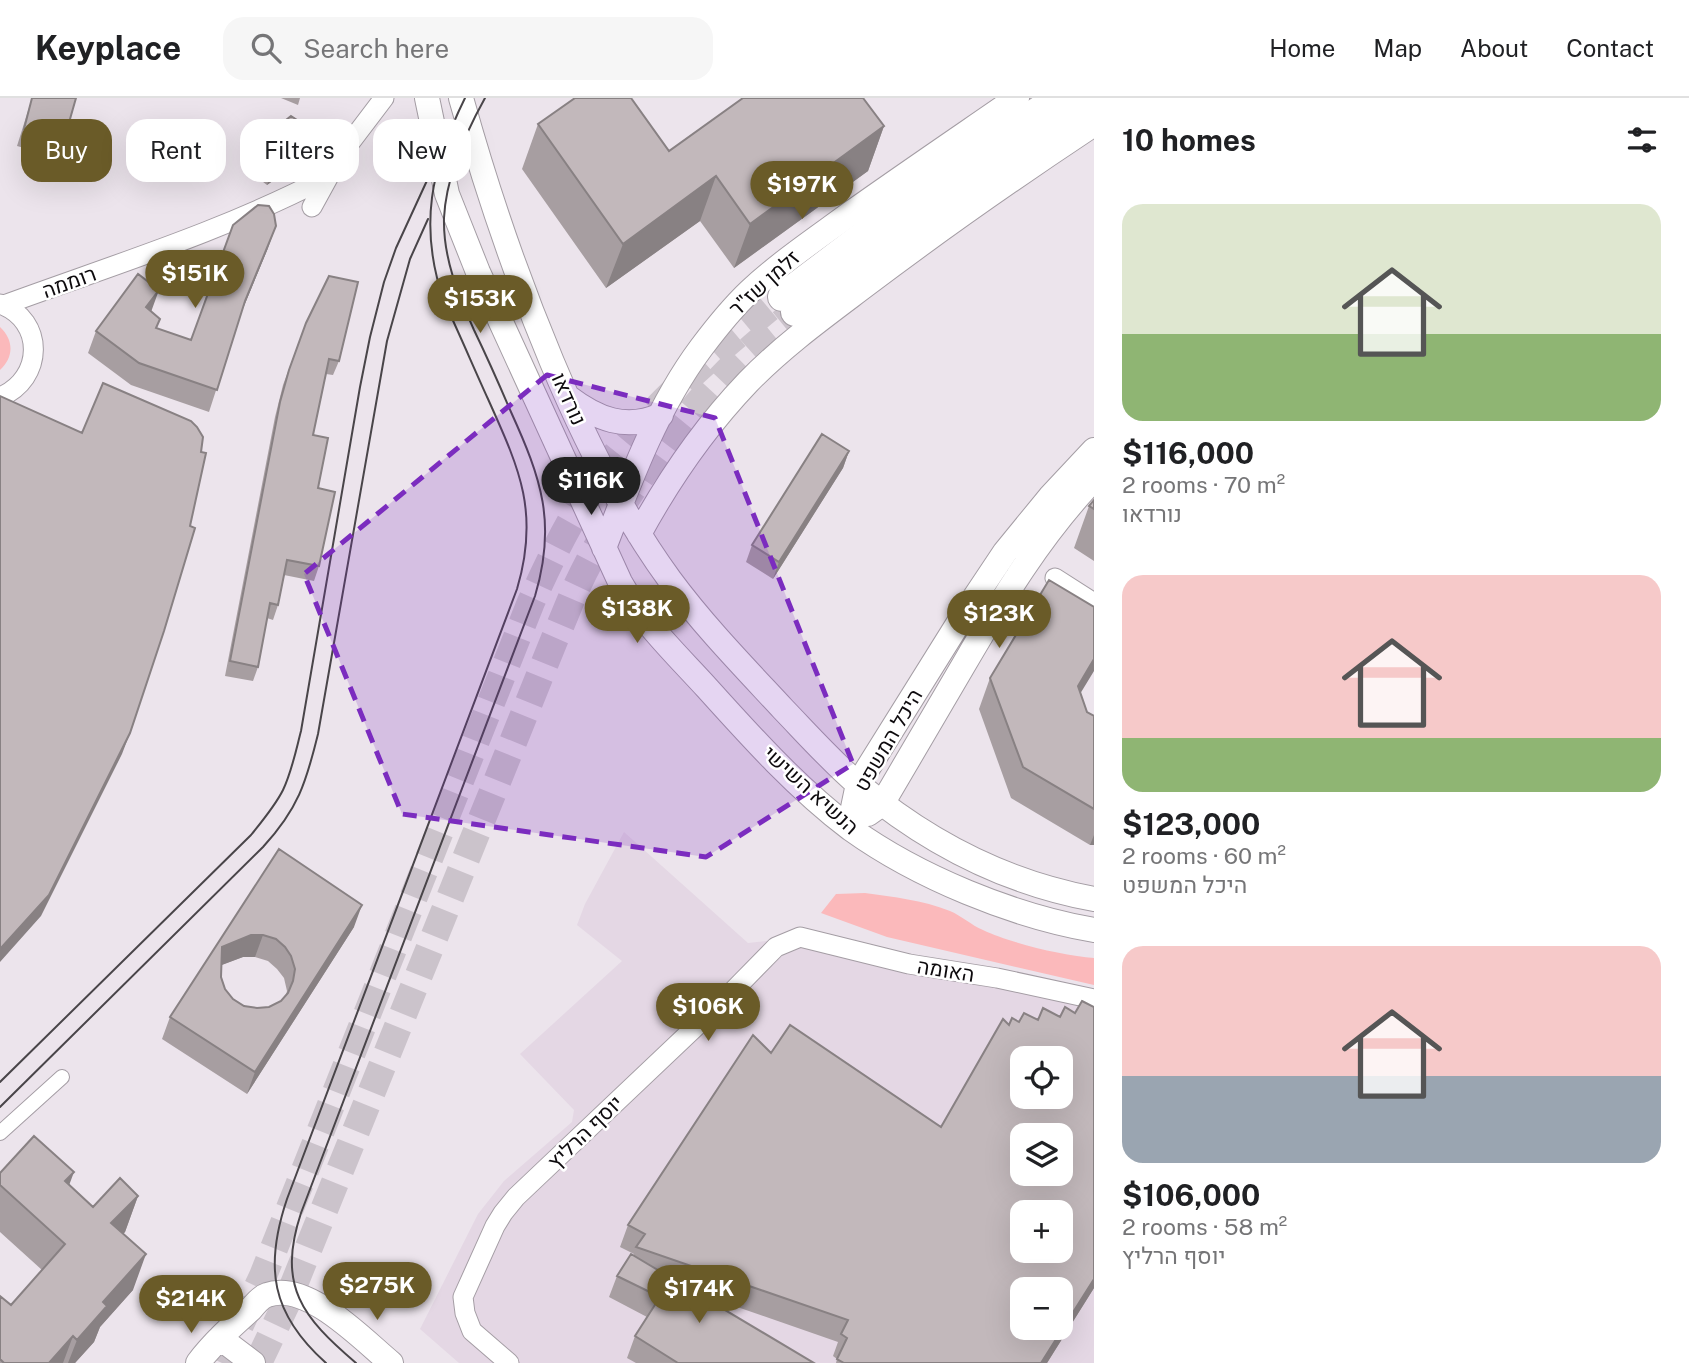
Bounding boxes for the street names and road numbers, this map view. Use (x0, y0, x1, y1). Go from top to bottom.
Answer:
street label: זלמן שז"ר (724, 245, 804, 321)
street label: רוממה (39, 261, 99, 303)
street label: נורדאו (546, 369, 592, 429)
street label: היכל המשפט (849, 684, 927, 796)
street label: הנשיא השישי (758, 741, 864, 839)
street label: האומה (916, 953, 976, 987)
street label: יוסף הרליץ (542, 1090, 628, 1174)

